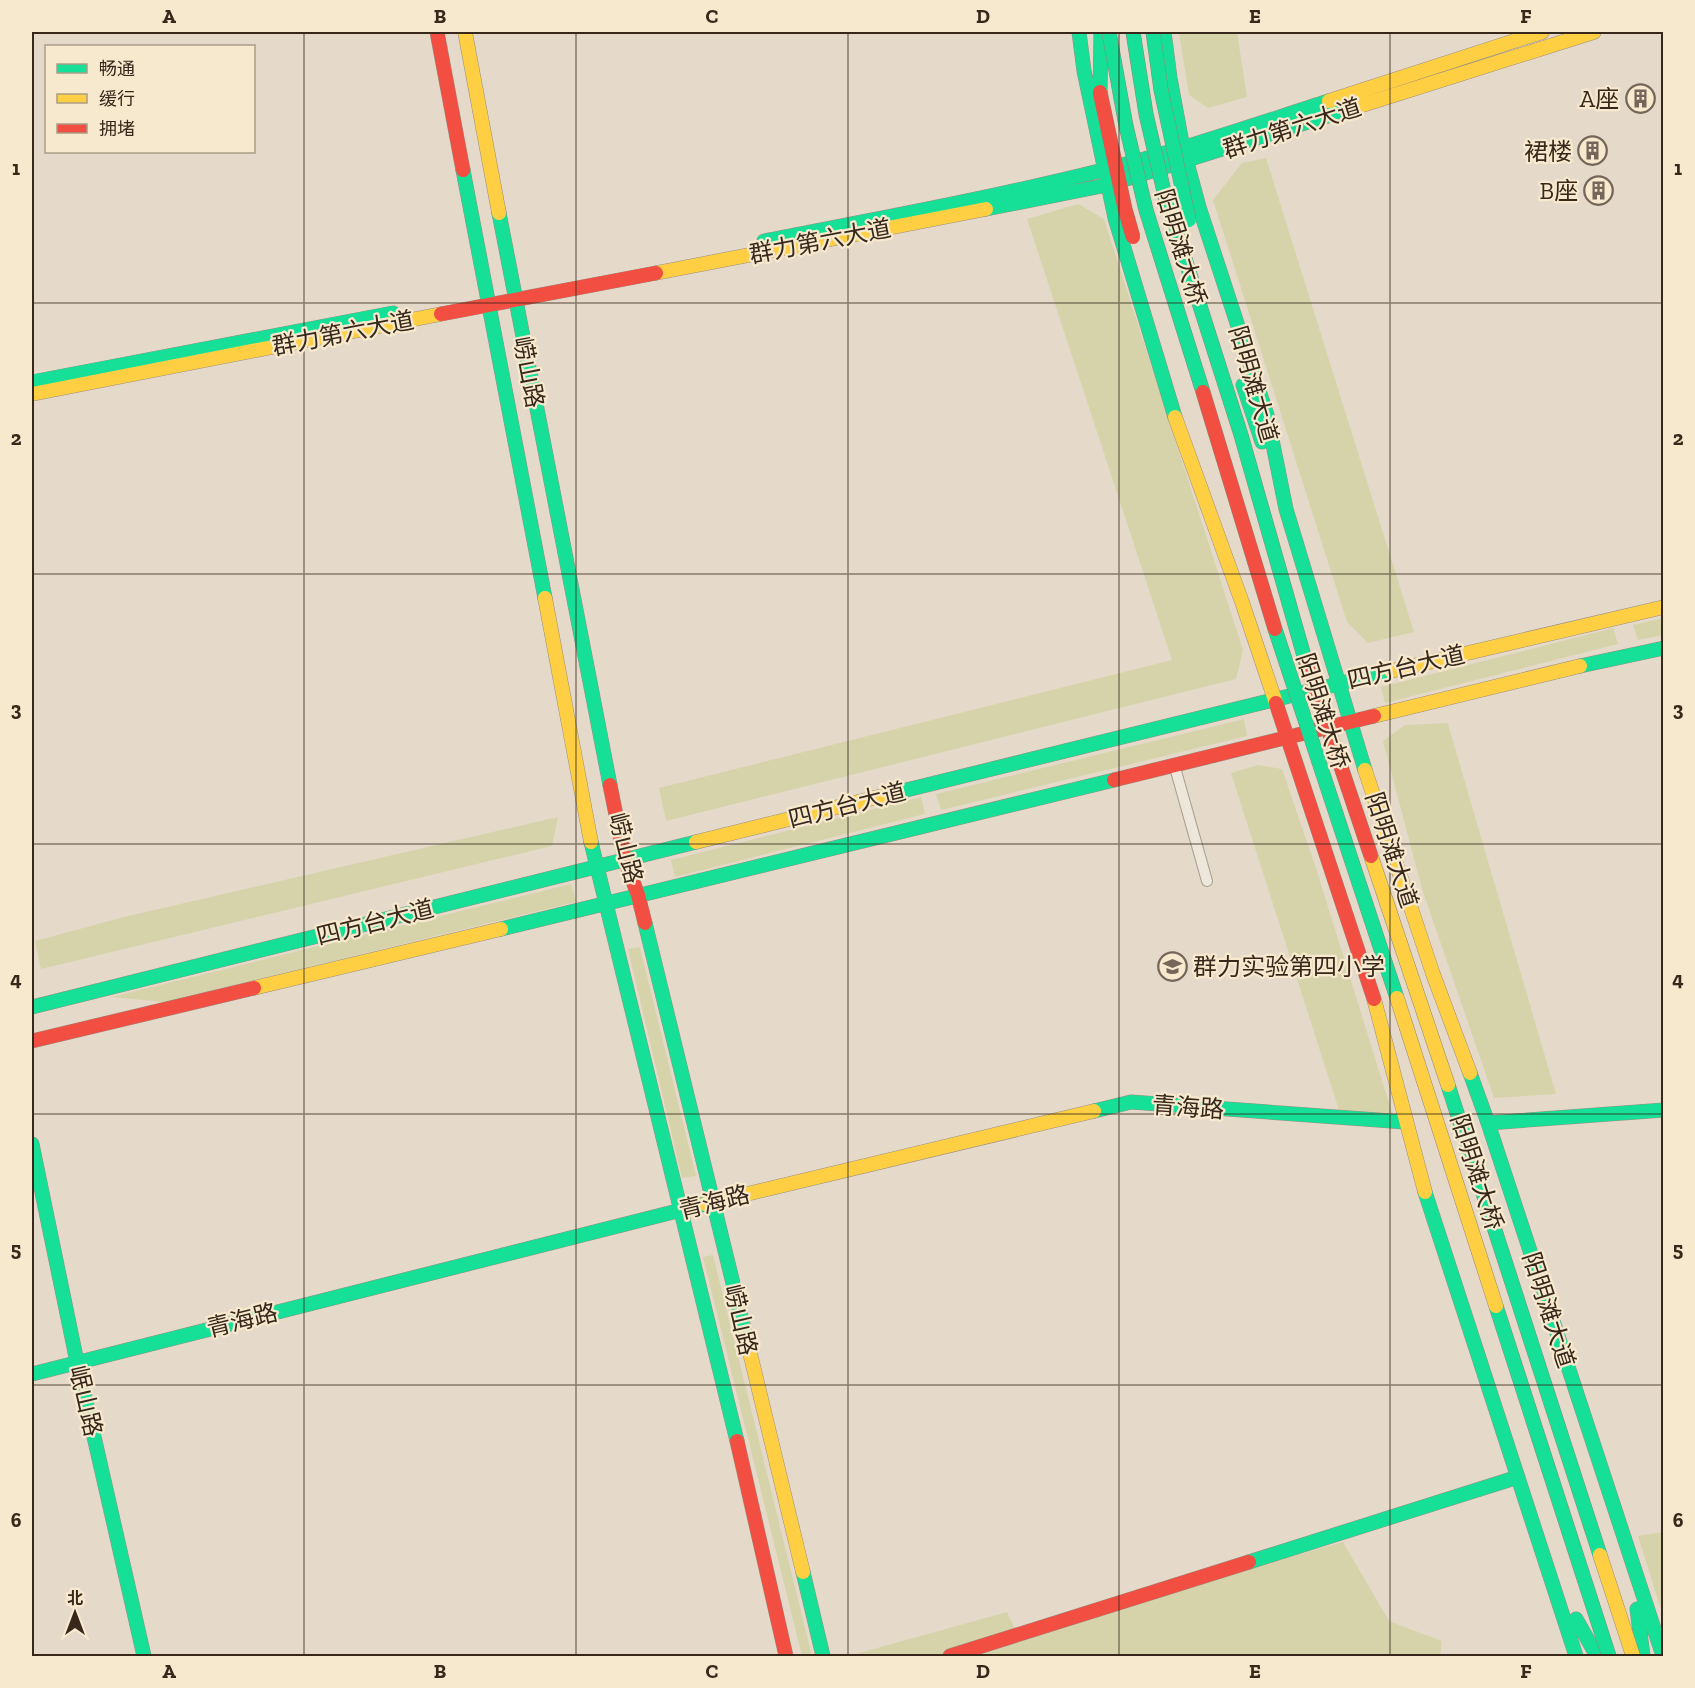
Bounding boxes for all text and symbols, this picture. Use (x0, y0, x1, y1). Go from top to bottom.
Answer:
text: A (162, 4, 176, 28)
text: B (434, 4, 446, 28)
text: C (706, 4, 719, 28)
text: D (976, 4, 990, 28)
text: E (1249, 4, 1261, 28)
text: F (1520, 4, 1532, 28)
legend (45, 45, 255, 153)
text: 畅通 (99, 58, 135, 80)
building icon: A座 (1624, 82, 1656, 114)
place label: A座 (1579, 84, 1619, 113)
text: 缓行 (99, 88, 135, 110)
street label: 群力第六大道 (1219, 92, 1365, 164)
text: 拥堵 (99, 118, 135, 140)
building icon: 裙楼 (1577, 135, 1609, 167)
place label: 裙楼 (1524, 137, 1572, 166)
text: 1 (12, 156, 20, 180)
text: 1 (1674, 156, 1682, 180)
building icon: B座 (1583, 174, 1615, 206)
place label: B座 (1540, 176, 1578, 205)
street label: 阳明滩大桥 (1150, 185, 1212, 309)
street label: 群力第六大道 (747, 213, 893, 269)
street label: 群力第六大道 (270, 305, 416, 361)
street label: 阳明滩大道 (1224, 322, 1284, 446)
street label: 崂山路 (508, 334, 550, 410)
text: 2 (11, 426, 22, 450)
text: 2 (1673, 426, 1684, 450)
street label: 四方台大道 (1344, 639, 1468, 695)
street label: 阳明滩大桥 (1291, 649, 1355, 773)
text: 3 (11, 697, 22, 721)
text: 3 (1673, 697, 1684, 721)
street label: 四方台大道 (785, 776, 909, 834)
street label: 阳明滩大道 (1360, 788, 1424, 912)
street label: 崂山路 (603, 810, 649, 886)
street label: 四方台大道 (313, 893, 437, 951)
school or university icon: 群力实验第四小学 (1156, 950, 1188, 982)
place label: 群力实验第四小学 (1193, 952, 1385, 981)
text: 4 (10, 967, 22, 991)
text: 4 (1672, 967, 1684, 991)
street label: 青海路 (1151, 1090, 1225, 1124)
street label: 阳明滩大桥 (1445, 1110, 1509, 1234)
street label: 青海路 (676, 1179, 752, 1225)
text: 5 (11, 1237, 21, 1261)
text: 5 (1673, 1237, 1683, 1261)
street label: 阳明滩大道 (1517, 1248, 1581, 1372)
street label: 崂山路 (719, 1282, 763, 1358)
street label: 青海路 (204, 1297, 280, 1343)
street label: 岷山路 (64, 1363, 108, 1439)
text: 6 (11, 1508, 22, 1532)
text: 6 (1673, 1508, 1684, 1532)
north arrow (45, 1583, 105, 1643)
text: 北 (67, 1589, 83, 1608)
text: A (162, 1659, 176, 1683)
text: B (434, 1659, 446, 1683)
text: C (706, 1659, 719, 1683)
text: D (976, 1659, 990, 1683)
text: E (1249, 1659, 1261, 1683)
text: F (1520, 1659, 1532, 1683)

